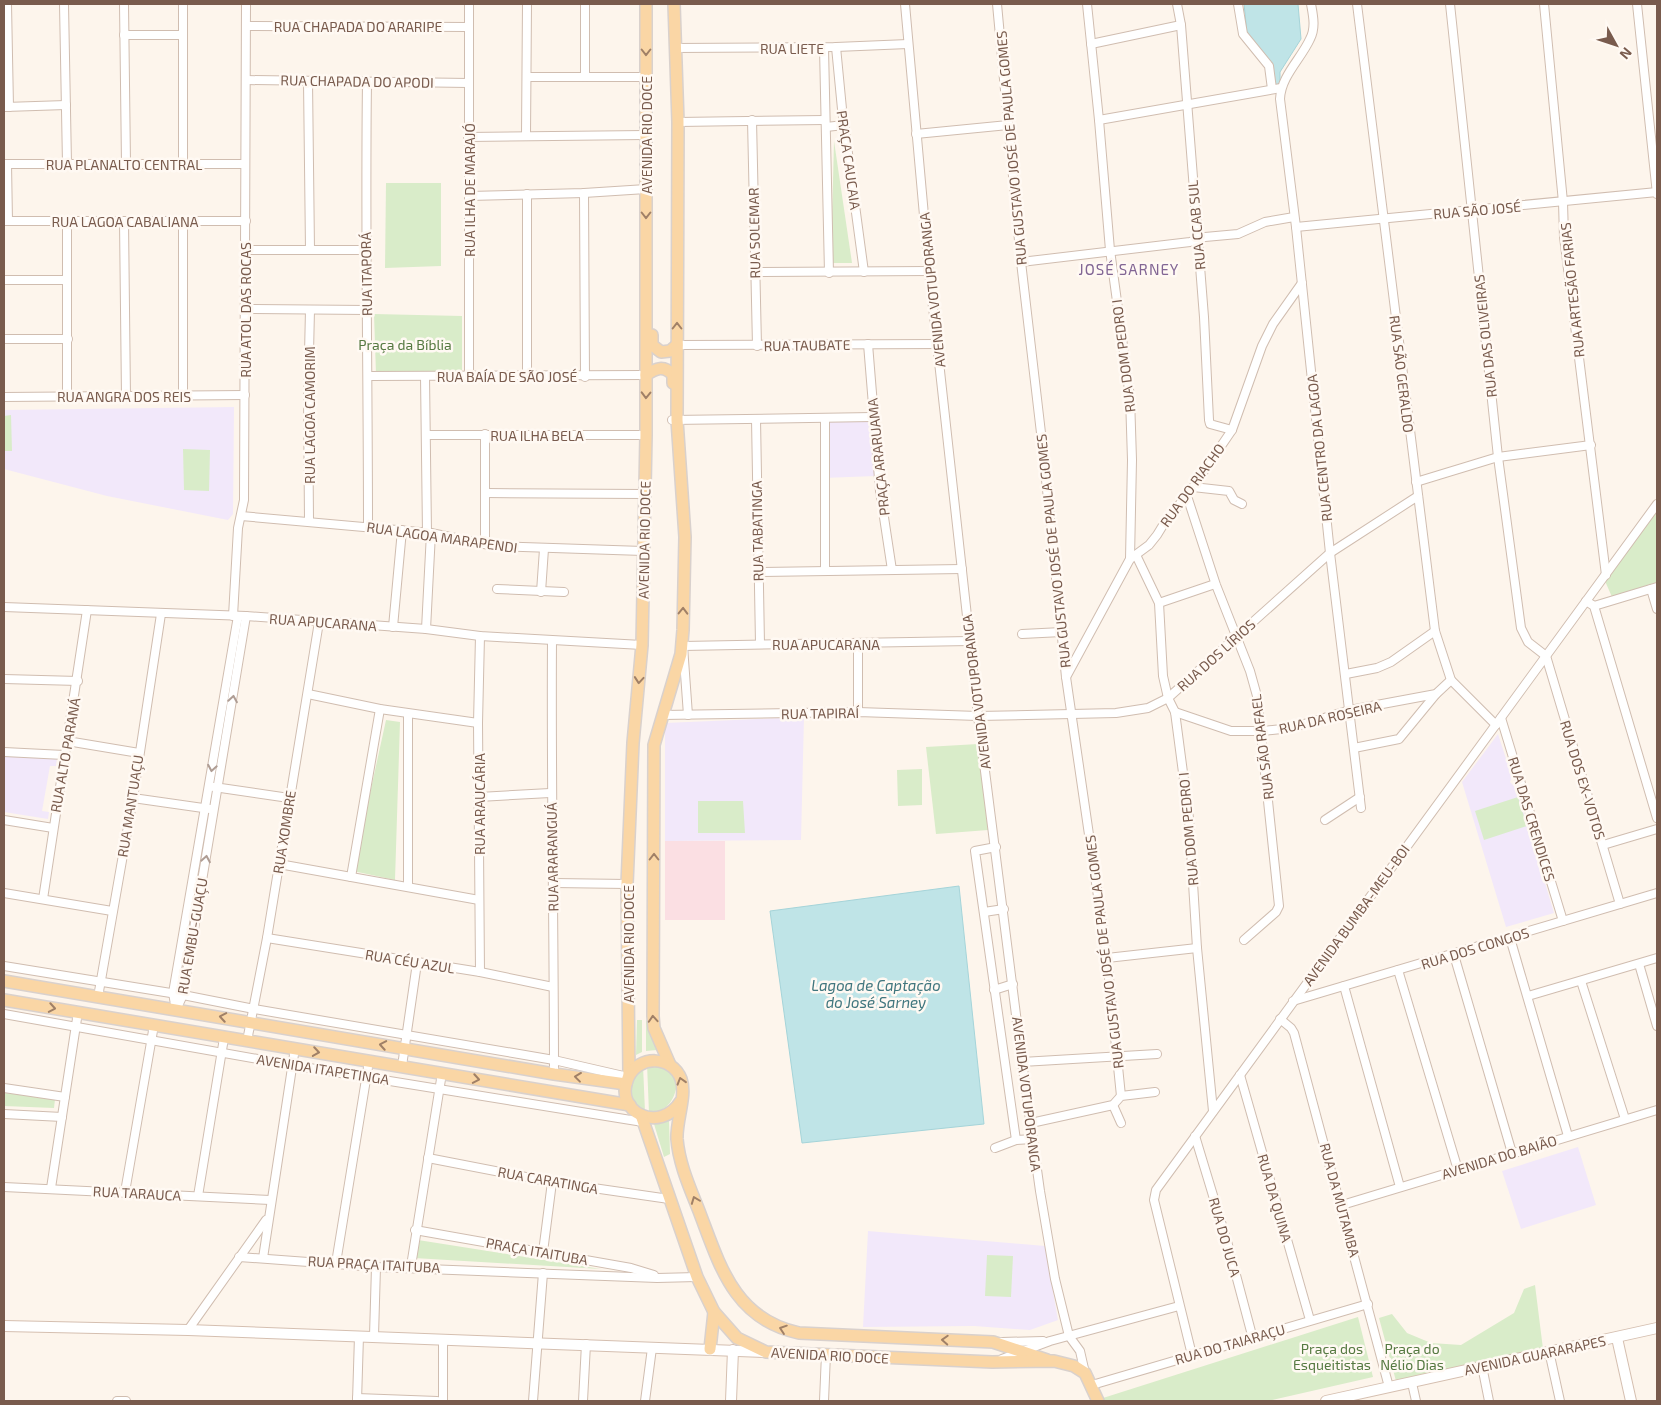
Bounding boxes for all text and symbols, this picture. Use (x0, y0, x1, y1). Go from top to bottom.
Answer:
street label: RUA CHAPADA DO ARARIPE (274, 18, 442, 35)
north arrow (1591, 20, 1641, 70)
street label: RUA GUSTAVO JOSÉ DE PAULA GOMES (992, 30, 1030, 266)
street label: RUA LIETE (760, 40, 824, 57)
text: N (1617, 44, 1636, 63)
one-way arrow (641, 49, 651, 57)
street label: RUA CHAPADA DO APODI (280, 71, 434, 91)
street label: AVENIDA RIO DOCE (638, 76, 655, 194)
street label: PRAÇA CAUCAIA (833, 109, 864, 211)
street label: RUA ILHA DE MARAJÓ (461, 123, 478, 257)
street label: RUA PLANALTO CENTRAL (46, 156, 202, 173)
street label: RUA CCAB SUL (1184, 179, 1208, 271)
street label: RUA SOLEMAR (745, 187, 763, 279)
street label: RUA SÃO JOSÉ (1432, 198, 1522, 222)
street label: AVENIDA VOTUPORANGA (915, 211, 949, 368)
one-way arrow (641, 212, 651, 219)
street label: RUA LAGOA CABALIANA (51, 213, 199, 230)
street label: RUA ARTESÃO FARIAS (1556, 222, 1588, 358)
street label: RUA ITAPORÁ (357, 232, 375, 316)
street label: RUA ATOL DAS ROCAS (237, 242, 254, 378)
district label: JOSÉ SARNEY (1079, 260, 1179, 278)
street label: RUA DAS OLIVEIRAS (1470, 273, 1500, 398)
street label: RUA DOM PEDRO I (1108, 299, 1138, 413)
street label: RUA SÃO GERALDO (1386, 314, 1418, 434)
one-way arrow (672, 322, 682, 330)
park label: Praça da Bíblia (358, 336, 452, 354)
street label: RUA TAUBATE (763, 336, 851, 354)
street label: RUA LAGOA CAMORIM (301, 346, 318, 484)
street label: RUA BAÍA DE SÃO JOSÉ (437, 368, 578, 385)
street label: RUA CENTRO DA LAGOA (1303, 373, 1335, 522)
street label: RUA ANGRA DOS REIS (57, 388, 191, 405)
one-way arrow (641, 392, 651, 399)
street label: PRAÇA ARARUAMA (863, 397, 894, 517)
street label: RUA ILHA BELA (490, 427, 584, 444)
street label: RUA GUSTAVO JOSÉ DE PAULA GOMES (1032, 433, 1074, 669)
street label: RUA DO RIACHO (1156, 440, 1228, 530)
street label: RUA TABATINGA (748, 480, 766, 582)
street label: AVENIDA RIO DOCE (634, 481, 654, 599)
street label: RUA LAGOA MARAPENDI (365, 518, 519, 556)
one-way arrow (678, 607, 688, 614)
street label: RUA APUCARANA (269, 610, 378, 634)
street label: AVENIDA VOTUPORANGA (958, 613, 994, 770)
street label: RUA DOS LÍRIOS (1173, 615, 1259, 695)
street label: RUA APUCARANA (772, 636, 880, 653)
one-way arrow (634, 676, 645, 684)
street label: RUA SÃO RAFAEL (1247, 693, 1277, 801)
one-way arrow (227, 695, 237, 703)
street label: RUA ALTO PARANÁ (47, 696, 84, 814)
street label: RUA DA ROSEIRA (1277, 697, 1383, 737)
street label: RUA TAPIRAÍ (781, 704, 859, 722)
street label: RUA DOS EX-VOTOS (1557, 718, 1609, 842)
street label: RUA MANTUAÇU (113, 753, 147, 859)
street label: RUA ARAUCÁRIA (471, 753, 488, 855)
street label: RUA DAS CRENDICES (1505, 755, 1559, 883)
one-way arrow (207, 764, 217, 772)
street label: RUA DOM PEDRO I (1175, 772, 1201, 886)
street label: RUA XOMBRE (269, 789, 299, 875)
street label: RUA ARARANGUÁ (543, 802, 561, 912)
street label: RUA GUSTAVO JOSÉ DE PAULA GOMES (1081, 834, 1127, 1070)
street label: AVENIDA BUMBA-MEU-BOI (1299, 841, 1413, 989)
one-way arrow (649, 852, 659, 860)
one-way arrow (200, 855, 210, 864)
street label: RUA EMBU-GUAÇU (173, 876, 212, 996)
street label: AVENIDA RIO DOCE (620, 885, 637, 1003)
street label: RUA DOS CONGOS (1419, 923, 1531, 973)
street label: RUA CÉU AZUL (364, 946, 456, 976)
water label: Lagoa de Captação do José Sarney (811, 976, 941, 1012)
one-way arrow (48, 1002, 56, 1013)
one-way arrow (218, 1013, 227, 1023)
one-way arrow (648, 1015, 659, 1023)
street label: AVENIDA VOTUPORANGA (1009, 1016, 1045, 1173)
one-way arrow (378, 1040, 387, 1050)
one-way arrow (311, 1046, 320, 1056)
street label: AVENIDA ITAPETINGA (256, 1050, 391, 1088)
one-way arrow (573, 1072, 581, 1083)
one-way arrow (472, 1073, 480, 1083)
one-way arrow (676, 1077, 686, 1086)
street label: AVENIDA DO BAIÃO (1439, 1131, 1559, 1183)
street label: RUA DA MUTAMBA (1317, 1141, 1363, 1259)
street label: RUA DA QUINA (1254, 1152, 1296, 1244)
street label: RUA CARATINGA (496, 1163, 600, 1197)
street label: RUA TARAUCA (92, 1182, 182, 1204)
street label: RUA DO JUCA (1206, 1195, 1245, 1279)
one-way arrow (690, 1196, 701, 1205)
street label: PRAÇA ITAITUBA (485, 1234, 590, 1269)
street label: RUA PRAÇA ITAITUBA (307, 1252, 441, 1277)
street label: RUA DO TAIARAÇU (1173, 1320, 1287, 1369)
one-way arrow (779, 1325, 788, 1335)
street label: AVENIDA GUARARAPES (1463, 1332, 1607, 1378)
one-way arrow (940, 1335, 948, 1346)
park label: Praça dos Esqueitistas (1293, 1340, 1371, 1373)
park label: Praça do Nélio Dias (1380, 1340, 1444, 1373)
street label: AVENIDA RIO DOCE (771, 1343, 890, 1367)

